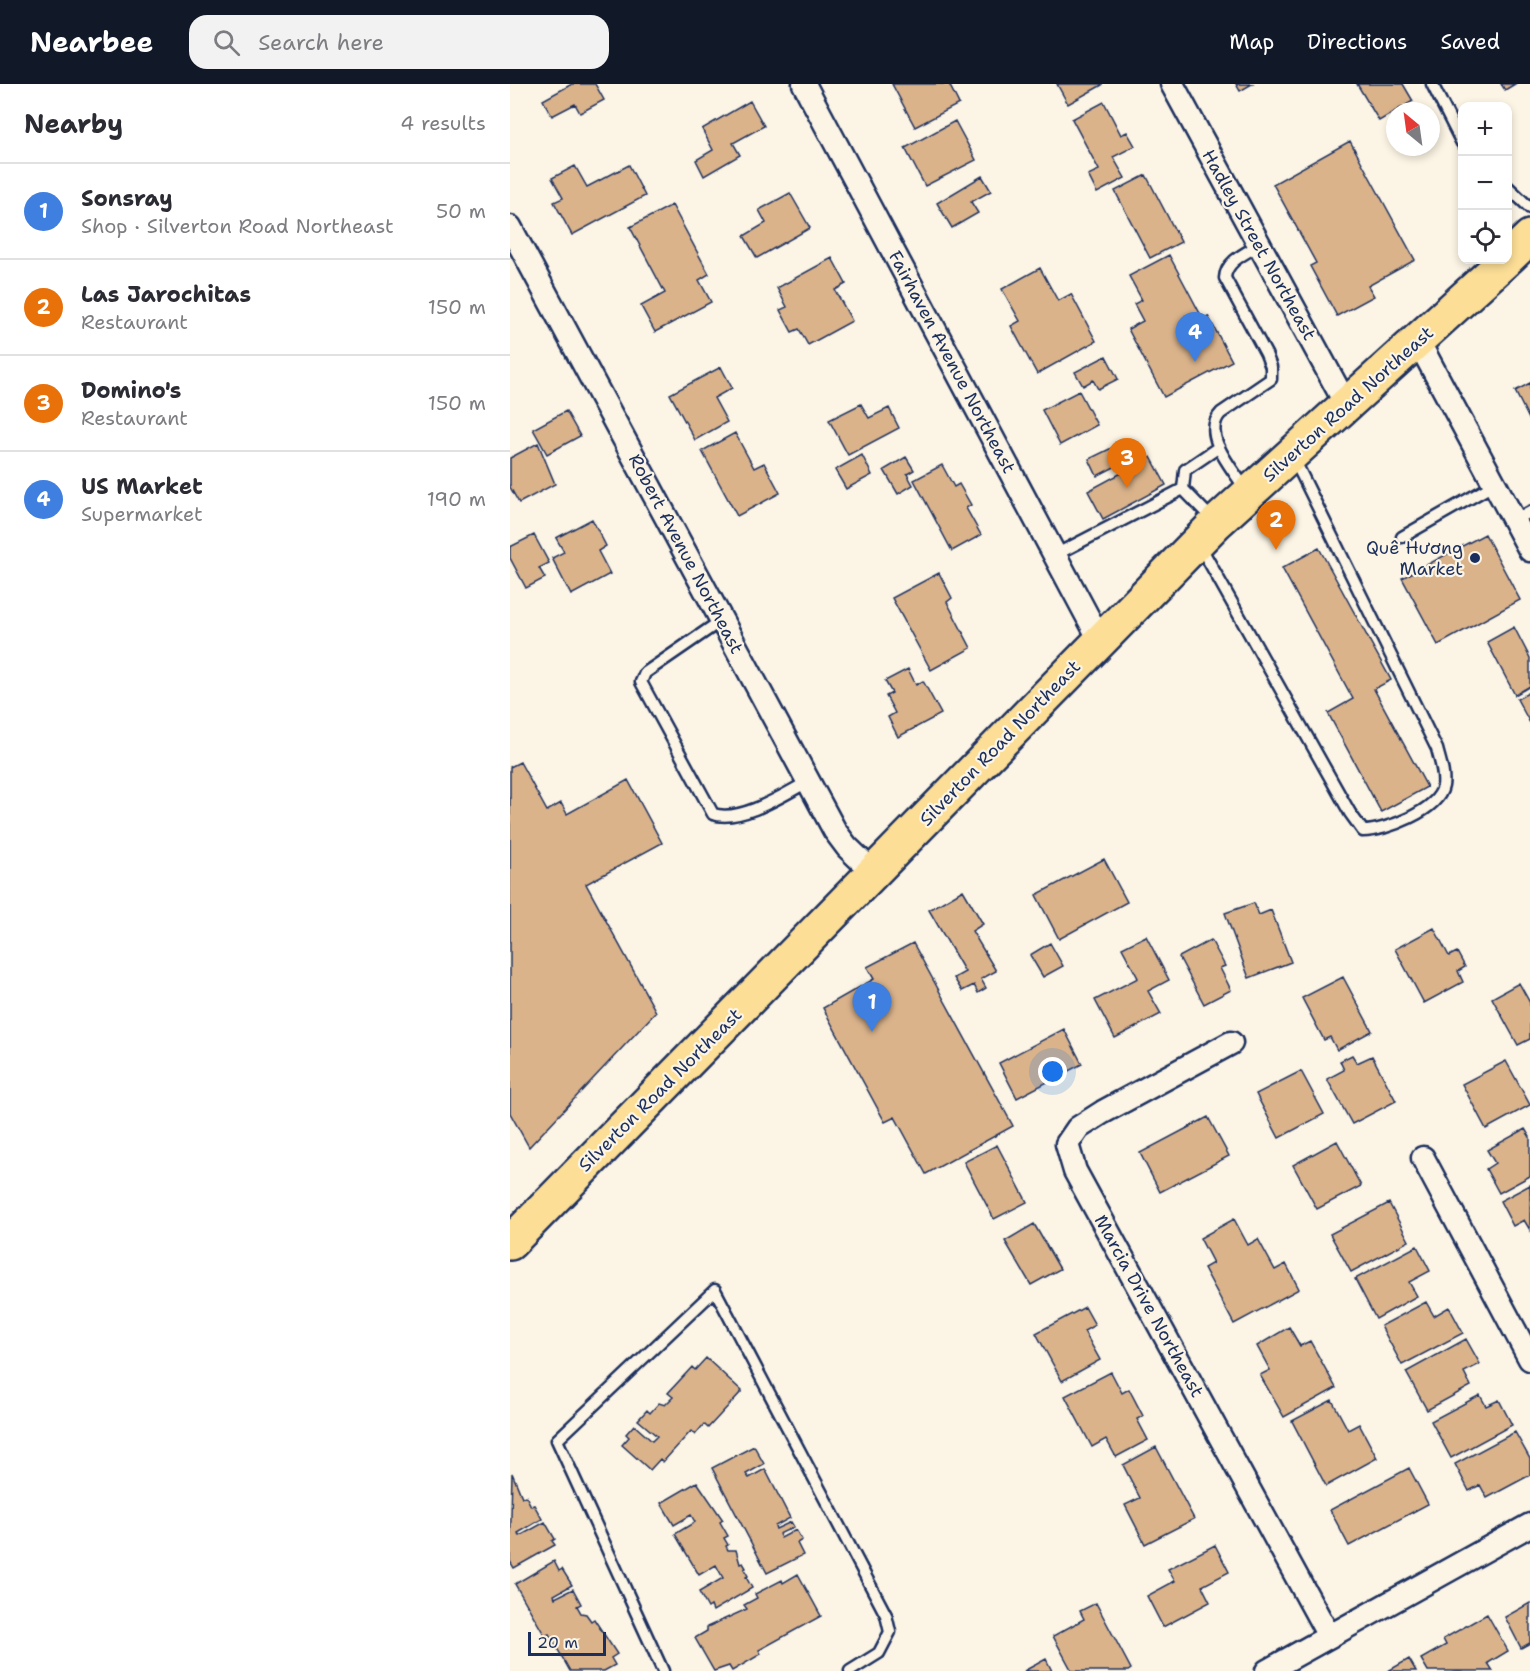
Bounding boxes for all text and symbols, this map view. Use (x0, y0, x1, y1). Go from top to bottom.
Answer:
search box (189, 15, 609, 69)
text: Nearbee (30, 23, 153, 61)
icon: search (210, 26, 243, 59)
text: Search here (258, 28, 384, 57)
text: Map (1229, 28, 1274, 56)
text: Directions (1307, 28, 1407, 56)
text: Saved (1440, 28, 1500, 56)
north arrow (1386, 102, 1440, 156)
map controls (1458, 102, 1512, 264)
button: + (1458, 102, 1512, 156)
text: Nearby (24, 106, 123, 141)
text: 4 results (400, 110, 486, 136)
street label: Hadley Street Northeast (1197, 145, 1322, 345)
button: − (1458, 156, 1512, 210)
text: Sonsray (81, 184, 173, 213)
text: 1 (39, 198, 48, 224)
text: 50 m (436, 198, 486, 224)
button: locate (1458, 210, 1512, 264)
text: Shop · Silverton Road Northeast (81, 213, 394, 239)
street label: Fairhaven Avenue Northeast (883, 246, 1021, 478)
text: Las Jarochitas (81, 280, 251, 309)
text: 2 (37, 294, 51, 320)
text: 150 m (428, 294, 486, 320)
text: Restaurant (81, 309, 188, 335)
pin: 4 (1176, 312, 1214, 362)
street label: Silverton Road Northeast (1257, 321, 1439, 487)
text: Domino's (81, 376, 181, 405)
text: 3 (37, 390, 51, 416)
text: 150 m (428, 390, 486, 416)
text: Restaurant (81, 405, 188, 431)
pin: 3 (1108, 438, 1146, 488)
street label: Robert Avenue Northeast (623, 450, 749, 658)
text: US Market (81, 472, 203, 501)
text: 4 (37, 486, 51, 512)
text: 190 m (427, 486, 486, 512)
pin: 2 (1256, 500, 1296, 550)
text: Supermarket (81, 501, 203, 527)
place label: Quê Hương Market (1366, 536, 1463, 581)
marker: Quê Hương Market (1468, 551, 1482, 565)
street label: Silverton Road Northeast (914, 655, 1086, 831)
pin: 1 (852, 982, 892, 1032)
street label: Silverton Road Northeast (573, 1003, 747, 1177)
your location (1038, 1057, 1067, 1086)
street label: Marcia Drive Northeast (1089, 1210, 1209, 1402)
scale bar (528, 1629, 606, 1656)
text: 20 m (537, 1632, 578, 1653)

